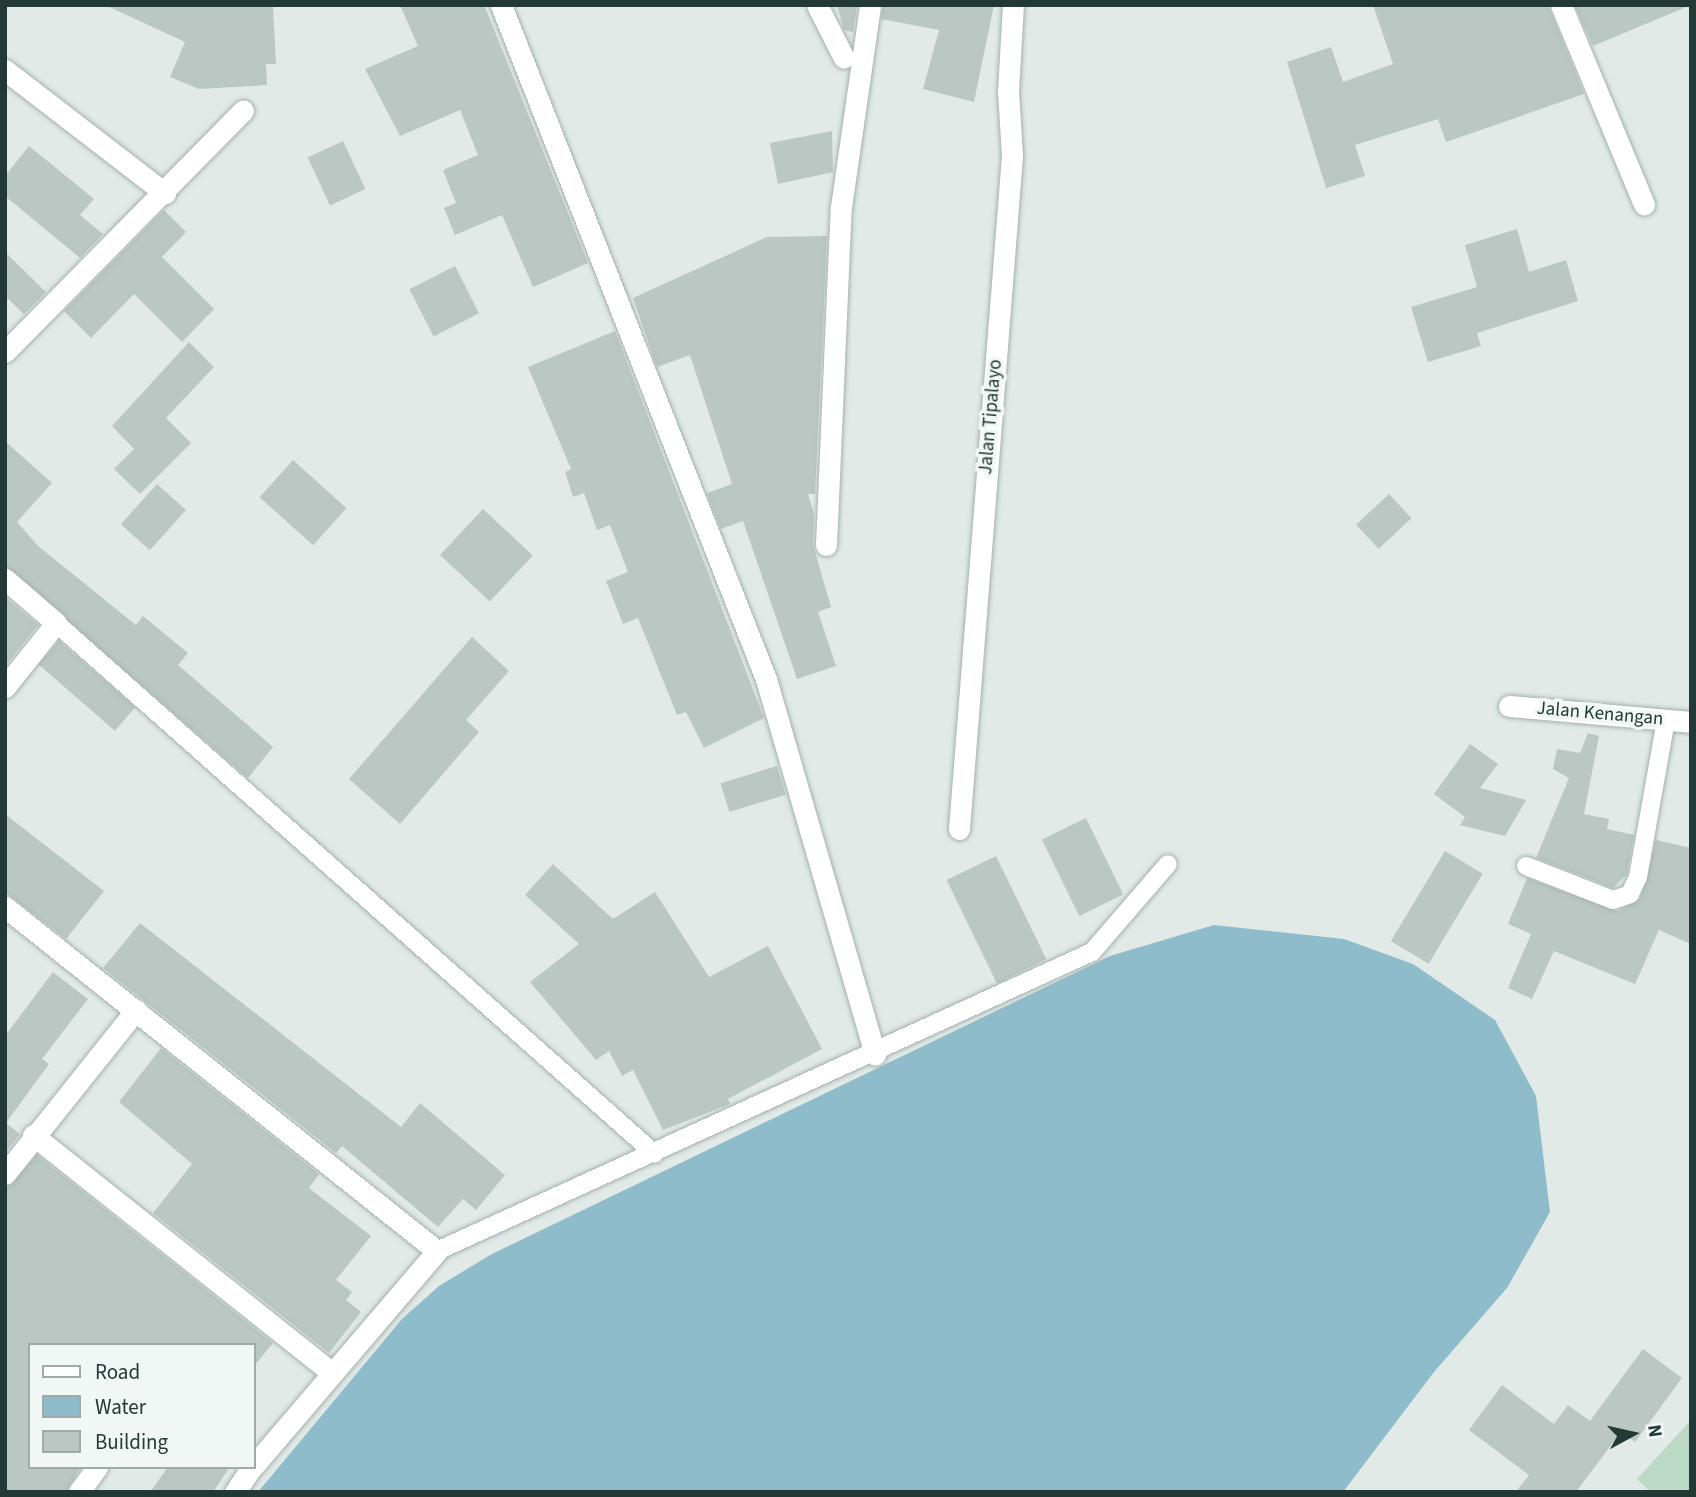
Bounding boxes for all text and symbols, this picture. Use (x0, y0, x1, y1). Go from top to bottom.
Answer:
street label: Jalan Tipalayo (975, 358, 1007, 476)
street label: Jalan Kenangan (1536, 697, 1664, 731)
legend (28, 1343, 256, 1469)
text: Road (95, 1357, 140, 1387)
text: Water (95, 1392, 146, 1422)
north arrow (1598, 1399, 1668, 1469)
text: N (1640, 1423, 1669, 1439)
text: Building (95, 1427, 168, 1457)

